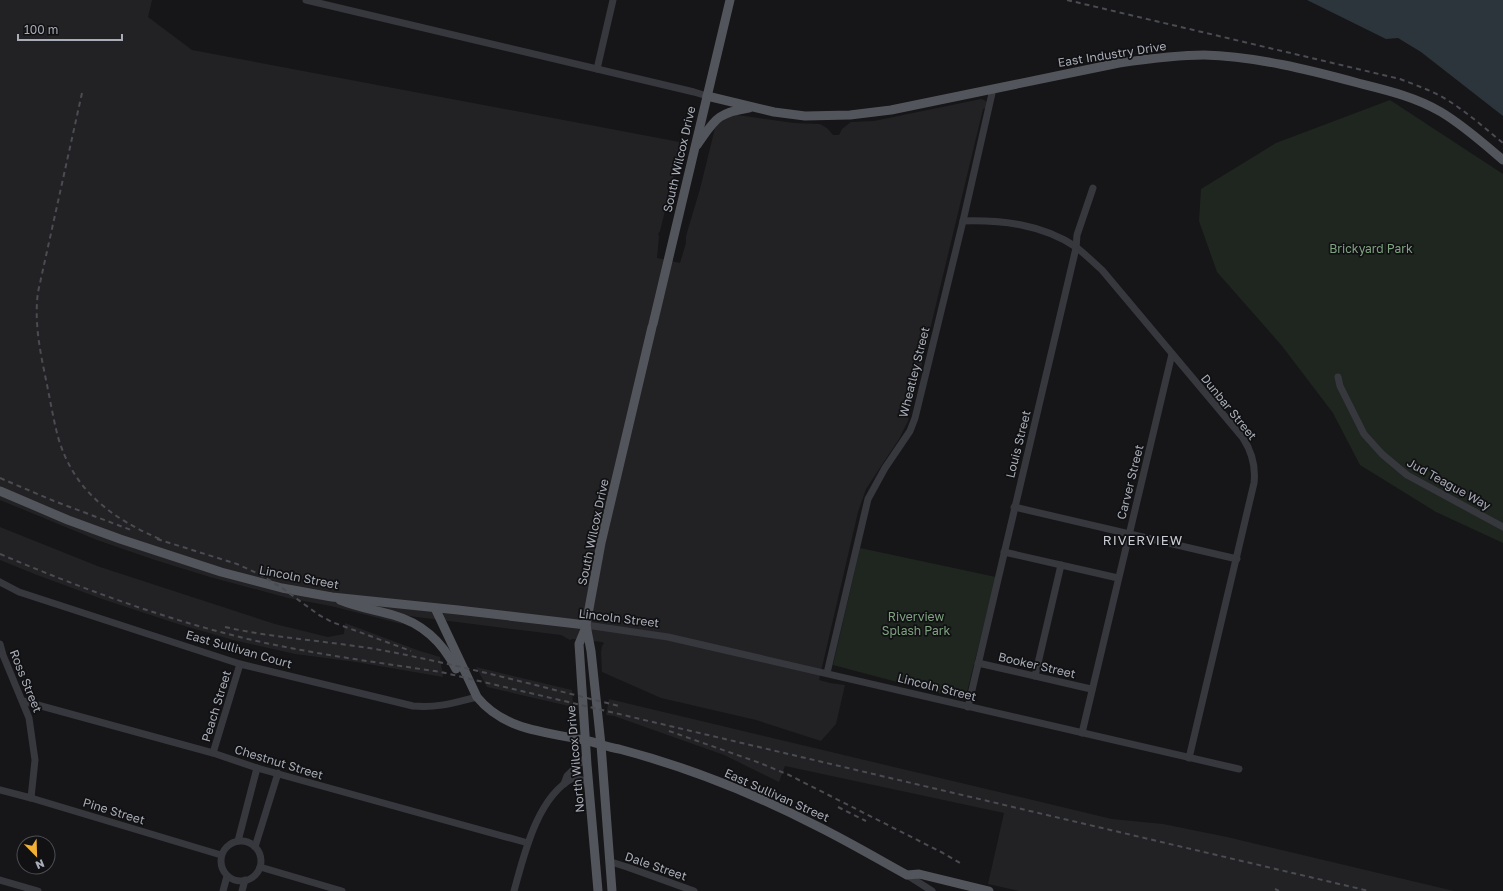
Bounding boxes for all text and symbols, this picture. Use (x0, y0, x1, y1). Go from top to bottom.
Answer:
scale bar (18, 16, 122, 42)
text: 100 m (24, 22, 58, 37)
street label: East Industry Drive (1057, 38, 1167, 70)
street label: South Wilcox Drive (659, 104, 699, 214)
park label: Brickyard Park (1329, 241, 1413, 256)
street label: Wheatley Street (895, 325, 933, 419)
street label: Dunbar Street (1198, 371, 1260, 443)
street label: Louis Street (1002, 408, 1034, 479)
street label: Carver Street (1113, 443, 1147, 521)
street label: Jud Teague Way (1405, 455, 1494, 513)
street label: South Wilcox Drive (574, 477, 612, 587)
district label: RIVERVIEW (1103, 532, 1183, 548)
street label: Lincoln Street (258, 562, 340, 592)
street label: Lincoln Street (578, 606, 660, 630)
park label: Riverview Splash Park (882, 609, 950, 638)
street label: East Sullivan Court (184, 627, 294, 671)
street label: Ross Street (7, 647, 45, 715)
street label: Booker Street (997, 649, 1077, 681)
street label: Peach Street (198, 668, 234, 744)
street label: Lincoln Street (896, 670, 978, 704)
street label: North Wilcox Drive (563, 705, 587, 813)
street label: Chestnut Street (233, 741, 325, 783)
street label: East Sullivan Street (722, 765, 832, 825)
street label: Pine Street (81, 794, 147, 828)
north arrow (16, 835, 56, 875)
street label: Dale Street (623, 848, 689, 884)
text: N (34, 857, 46, 872)

